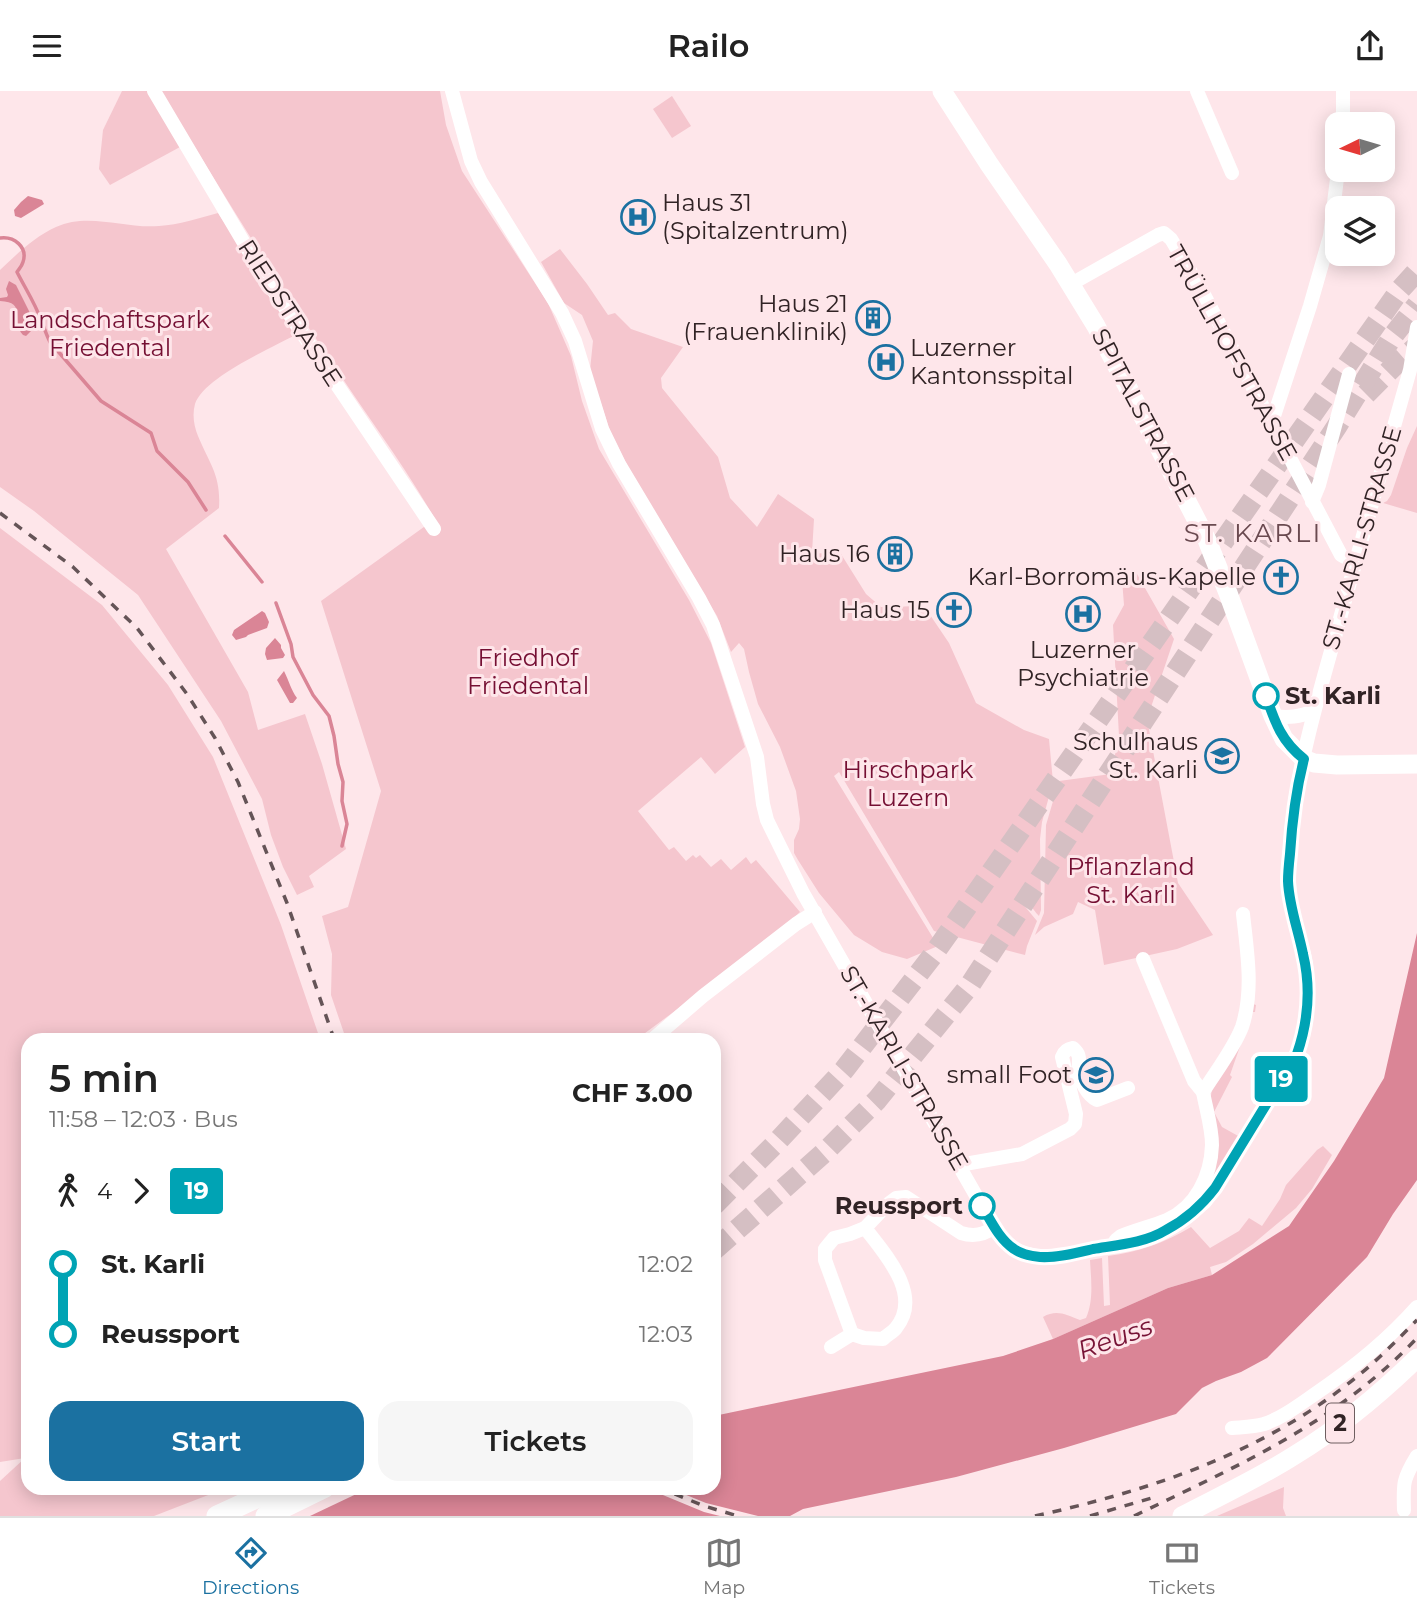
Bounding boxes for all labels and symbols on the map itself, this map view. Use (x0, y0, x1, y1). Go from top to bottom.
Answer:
north arrow (1325, 112, 1395, 182)
place label: Haus 31 (Spitalzentrum) (662, 188, 849, 245)
hospital icon: Haus 31 (Spitalzentrum) (619, 198, 657, 236)
street label: RIEDSTRASSE (232, 234, 349, 391)
street label: TRÜLLHOFSTRASSE (1161, 240, 1304, 465)
place label: Haus 21 (Frauenklinik) (683, 289, 848, 346)
building icon: Haus 21 (Frauenklinik) (854, 299, 892, 337)
park label: Landschaftspark Friedental (10, 305, 211, 362)
street label: SPITALSTRASSE (1086, 323, 1201, 506)
place label: Luzerner Kantonsspital (910, 333, 1074, 390)
hospital icon: Luzerner Kantonsspital (867, 343, 905, 381)
street label: ST.-KARLI-STRASSE (1316, 423, 1407, 653)
district label: ST. KARLI (1184, 517, 1322, 549)
building icon: Haus 16 (876, 535, 914, 573)
place label: Haus 16 (779, 539, 870, 568)
church icon: Karl-Borromäus-Kapelle (1262, 558, 1300, 596)
place label: Karl-Borromäus-Kapelle (967, 562, 1256, 591)
church icon: Haus 15 (935, 591, 973, 629)
place label: Haus 15 (840, 595, 930, 624)
hospital icon: Luzerner Psychiatrie (1064, 595, 1102, 633)
place label: Luzerner Psychiatrie (1017, 635, 1149, 692)
park label: Friedhof Friedental (467, 643, 589, 700)
place label: St. Karli (1285, 681, 1381, 710)
marker: St. Karli (1253, 683, 1279, 709)
place label: Schulhaus St. Karli (1073, 727, 1198, 784)
school or university icon: Schulhaus St. Karli (1203, 737, 1241, 775)
park label: Hirschpark Luzern (843, 755, 974, 812)
park label: Pflanzland St. Karli (1067, 852, 1195, 909)
street label: ST.-KARLI-STRASSE (834, 960, 975, 1175)
school or university icon: small Foot (1077, 1056, 1115, 1094)
line badge: 19 (1250, 1056, 1312, 1102)
place label: small Foot (947, 1060, 1072, 1089)
place label: Reussport (835, 1191, 964, 1220)
marker: Reussport (969, 1193, 995, 1219)
water label: Reuss (1073, 1310, 1157, 1366)
road number: 2 (1326, 1403, 1354, 1443)

